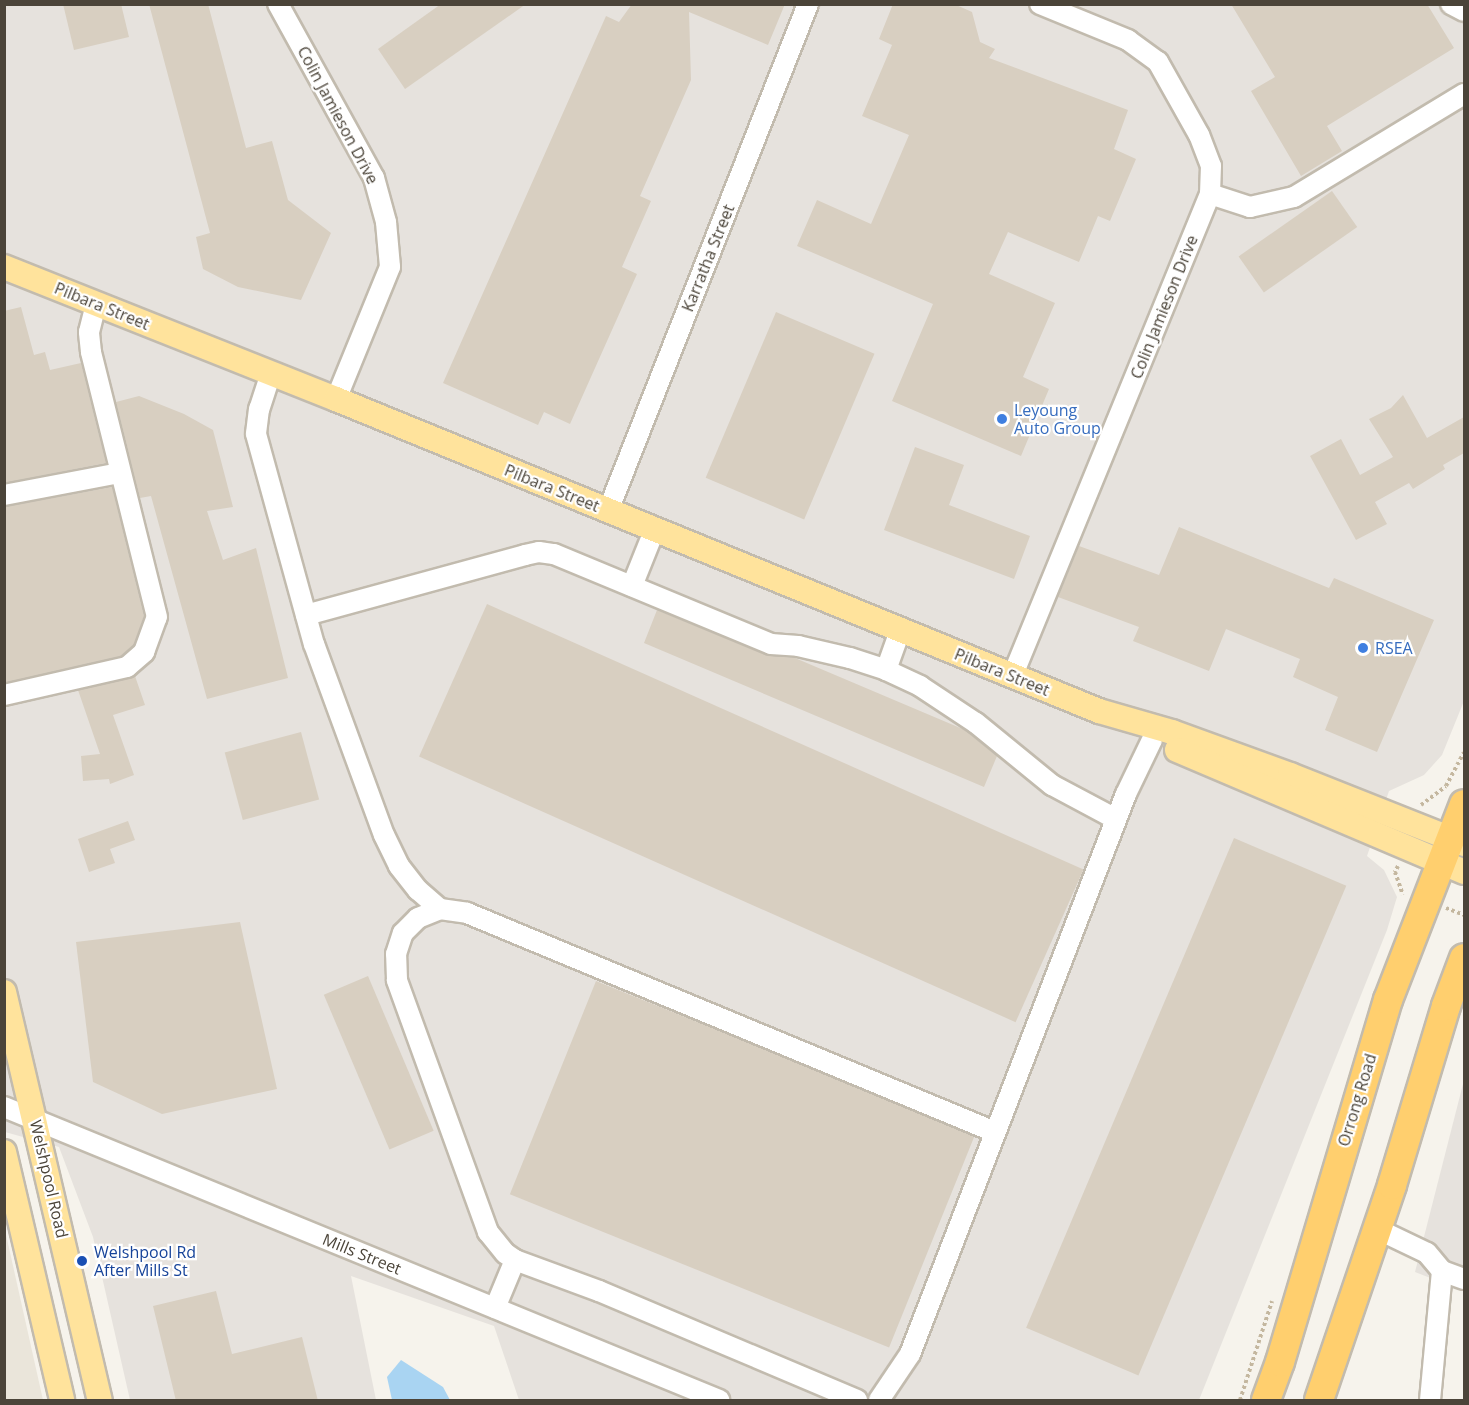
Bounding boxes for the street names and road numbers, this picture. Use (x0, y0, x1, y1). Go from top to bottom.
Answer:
street label: Colin Jamieson Drive (294, 43, 382, 187)
street label: Karratha Street (678, 202, 738, 314)
street label: Colin Jamieson Drive (1126, 232, 1202, 382)
street label: Pilbara Street (52, 278, 152, 334)
street label: Pilbara Street (502, 460, 602, 516)
street label: Pilbara Street (952, 644, 1052, 700)
street label: Orrong Road (1334, 1051, 1380, 1149)
street label: Welshpool Road (26, 1118, 72, 1240)
street label: Mills Street (320, 1230, 404, 1278)

